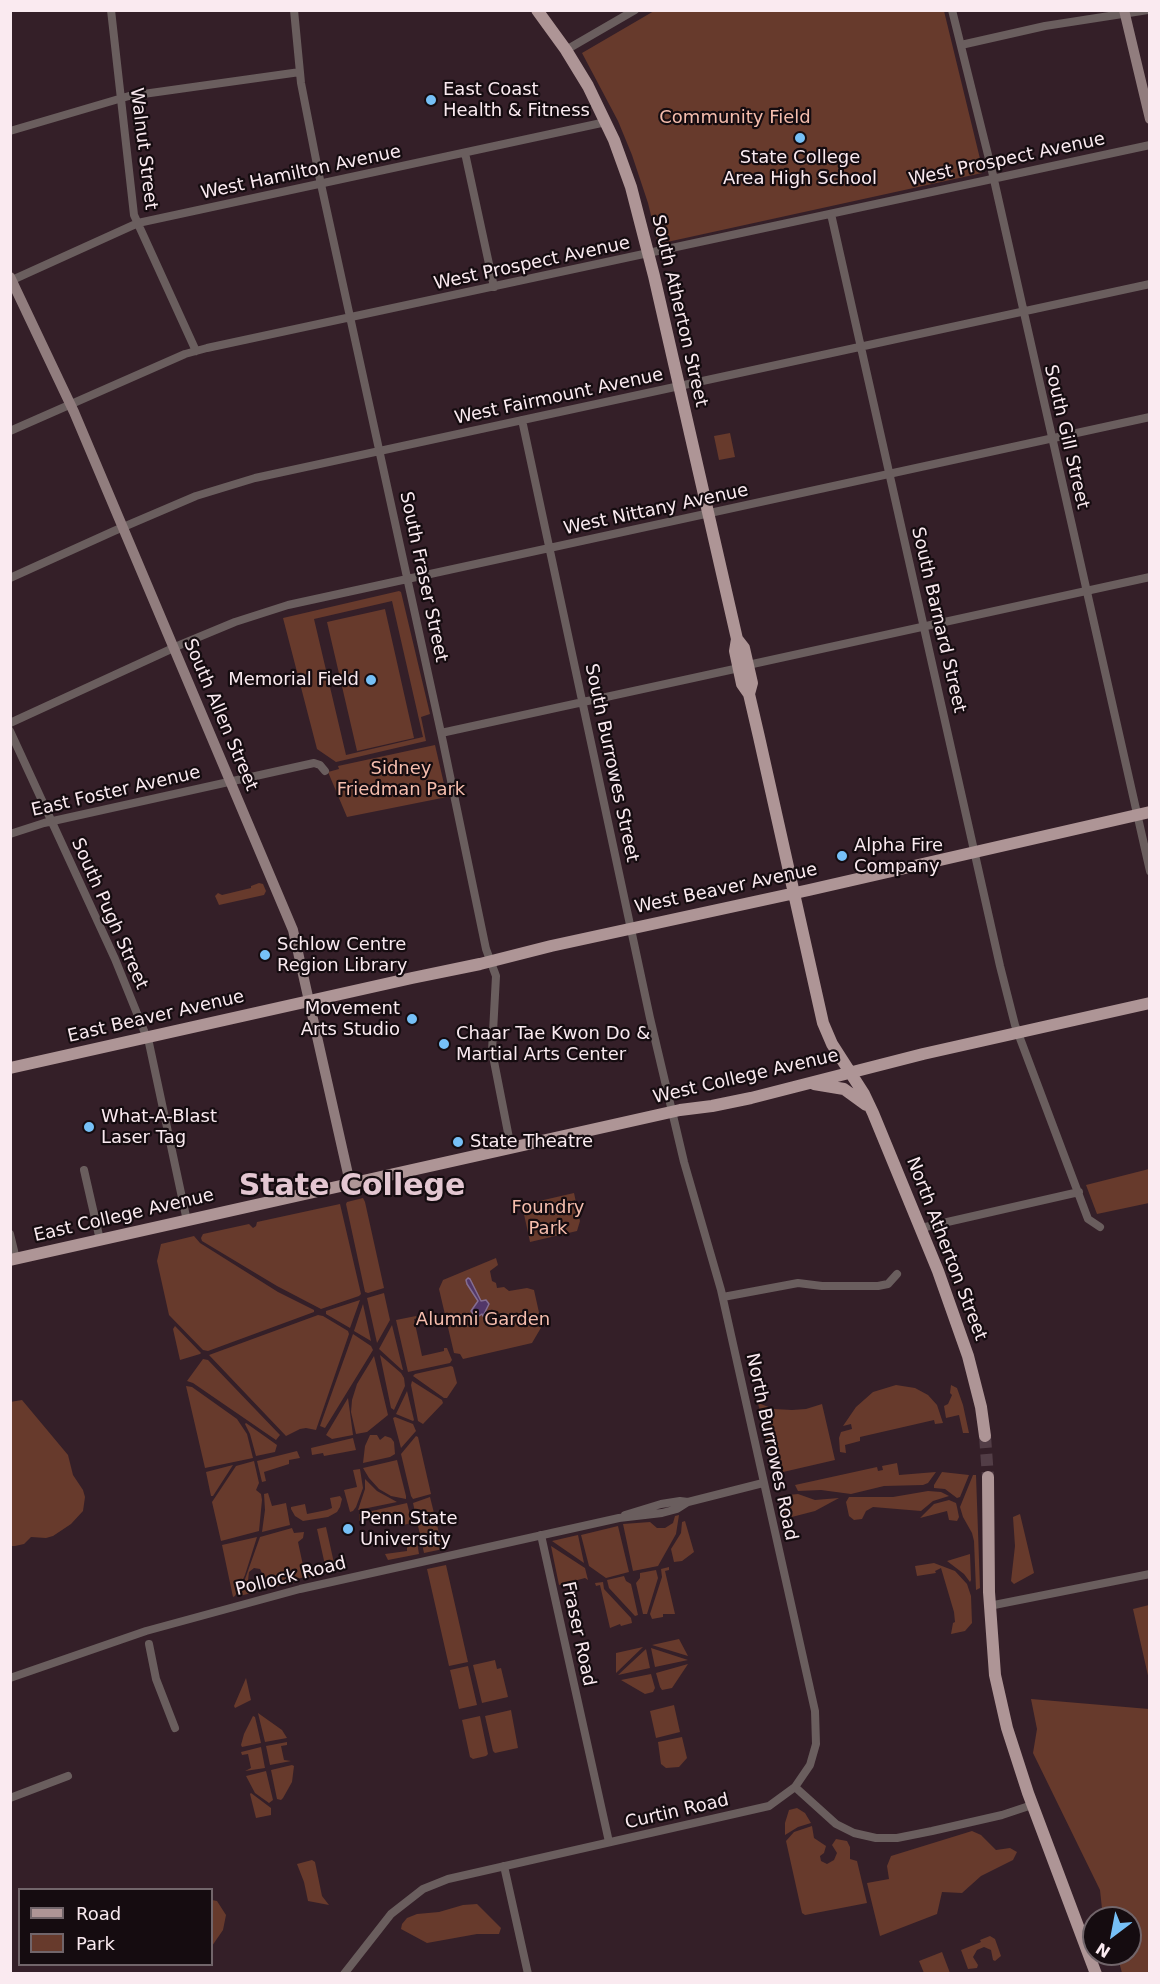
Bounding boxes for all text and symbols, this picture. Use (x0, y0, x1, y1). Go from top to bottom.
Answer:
place label: East Coast Health & Fitness (443, 79, 590, 122)
street label: Walnut Street (125, 87, 161, 211)
marker: East Coast Health & Fitness (424, 93, 438, 107)
park label: Community Field (659, 107, 811, 129)
street label: West Prospect Avenue (907, 129, 1107, 191)
marker: State College Area High School (793, 131, 807, 145)
street label: West Hamilton Avenue (199, 141, 403, 205)
place label: State College Area High School (723, 147, 877, 190)
street label: South Atherton Street (646, 213, 712, 409)
street label: West Prospect Avenue (432, 233, 632, 295)
street label: South Gill Street (1039, 363, 1093, 511)
street label: West Fairmount Avenue (453, 364, 665, 430)
street label: West Nittany Avenue (562, 480, 750, 540)
street label: South Fraser Street (394, 490, 452, 664)
street label: South Barnard Street (906, 525, 970, 715)
street label: South Allen Street (178, 636, 262, 794)
street label: South Burrowes Street (579, 662, 643, 864)
place label: Memorial Field (228, 669, 359, 691)
marker: Memorial Field (364, 673, 378, 687)
park label: Sidney Friedman Park (337, 758, 465, 800)
street label: East Foster Avenue (29, 762, 203, 822)
street label: South Pugh Street (66, 835, 152, 993)
place label: Alpha Fire Company (854, 835, 943, 878)
marker: Alpha Fire Company (835, 849, 849, 863)
street label: West Beaver Avenue (633, 859, 819, 919)
place label: Schlow Centre Region Library (277, 934, 407, 976)
marker: Schlow Centre Region Library (258, 948, 272, 962)
street label: East Beaver Avenue (66, 986, 246, 1048)
place label: Movement Arts Studio (301, 998, 400, 1040)
marker: Movement Arts Studio (405, 1012, 419, 1026)
place label: Chaar Tae Kwon Do & Martial Arts Center (456, 1023, 650, 1066)
marker: Chaar Tae Kwon Do & Martial Arts Center (437, 1037, 451, 1051)
street label: West College Avenue (651, 1045, 841, 1109)
place label: What-A-Blast Laser Tag (101, 1106, 217, 1148)
marker: What-A-Blast Laser Tag (82, 1120, 96, 1134)
place label: State Theatre (470, 1131, 593, 1153)
marker: State Theatre (451, 1135, 465, 1149)
street label: North Atherton Street (901, 1154, 991, 1344)
district label: State College (239, 1169, 465, 1205)
street label: East College Avenue (32, 1185, 216, 1247)
park label: Foundry Park (511, 1197, 585, 1240)
park label: Alumni Garden (416, 1309, 550, 1331)
street label: North Burrowes Road (741, 1351, 801, 1543)
place label: Penn State University (360, 1508, 457, 1550)
marker: Penn State University (341, 1522, 355, 1536)
street label: Pollock Road (233, 1553, 349, 1601)
street label: Fraser Road (556, 1580, 600, 1688)
street label: Curtin Road (623, 1790, 731, 1834)
legend (18, 1888, 213, 1966)
text: Road (76, 1903, 121, 1924)
north arrow (1082, 1906, 1142, 1966)
text: Park (76, 1933, 115, 1954)
text: N (1093, 1938, 1114, 1962)

